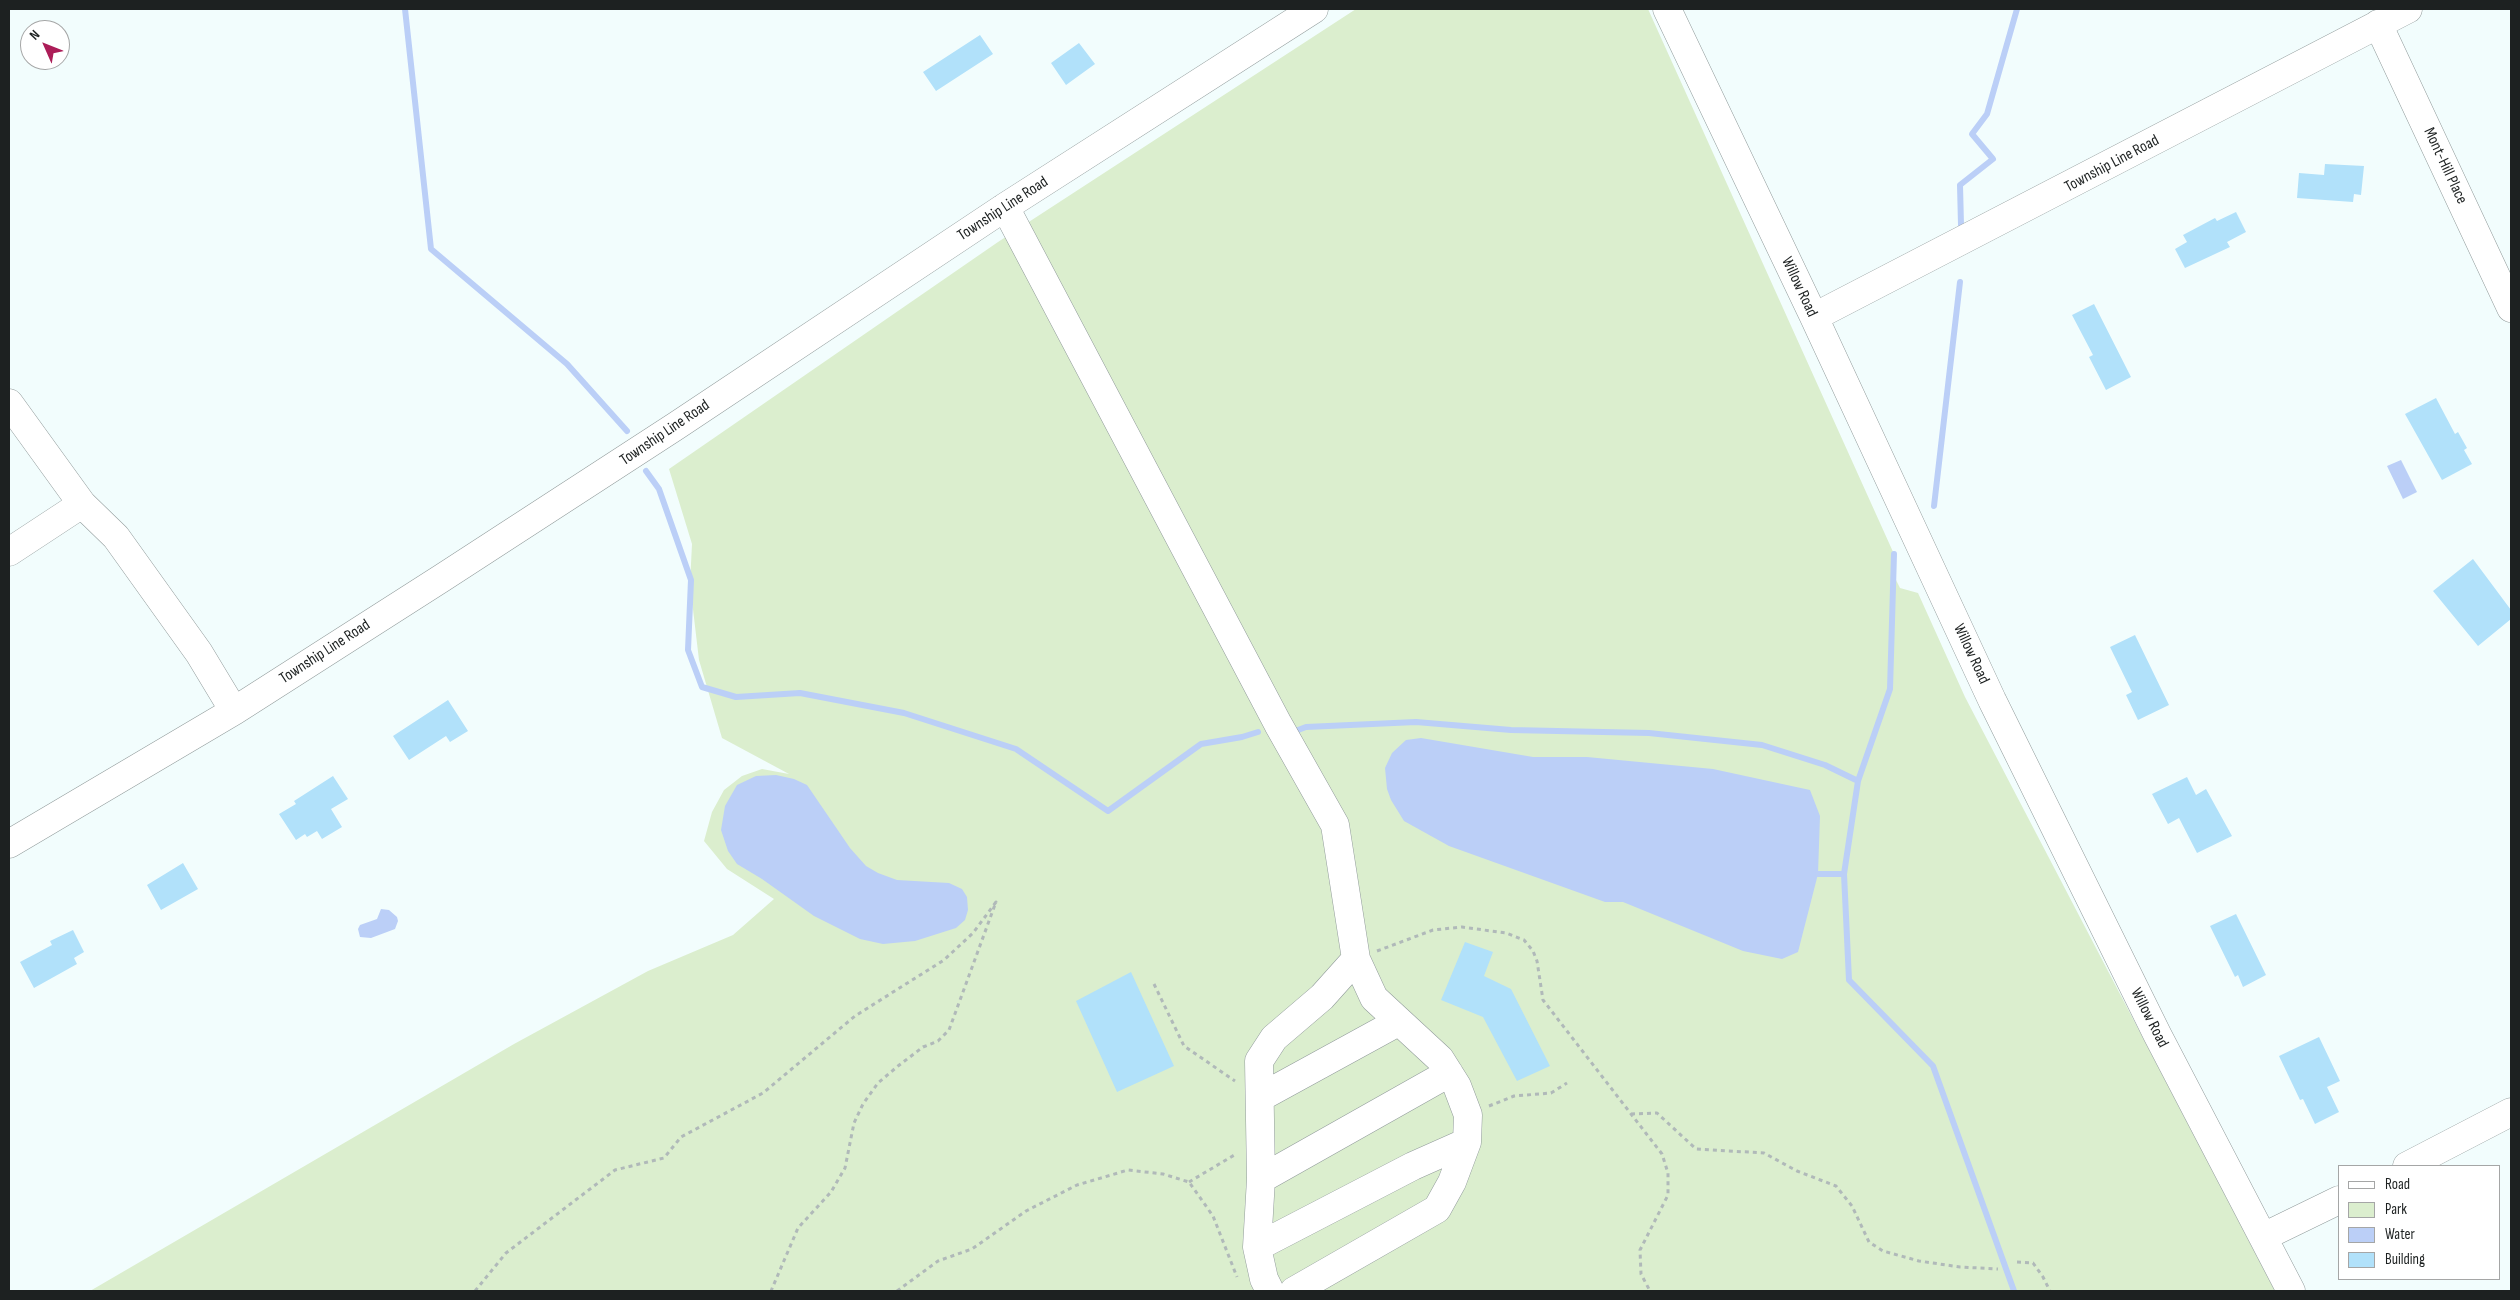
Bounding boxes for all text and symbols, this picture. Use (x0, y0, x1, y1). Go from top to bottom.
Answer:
north arrow (20, 20, 70, 70)
text: N (26, 26, 43, 44)
street label: Mont-Hill Place (2419, 125, 2471, 207)
street label: Township Line Road (2062, 131, 2162, 197)
street label: Township Line Road (954, 173, 1052, 245)
street label: Willow Road (1777, 254, 1821, 320)
street label: Township Line Road (617, 396, 713, 470)
street label: Township Line Road (276, 616, 374, 688)
street label: Willow Road (1949, 621, 1993, 687)
street label: Willow Road (2126, 985, 2172, 1051)
legend (2338, 1165, 2500, 1280)
text: Road (2385, 1175, 2410, 1194)
text: Park (2385, 1200, 2407, 1219)
text: Water (2385, 1225, 2415, 1244)
text: Building (2385, 1250, 2425, 1269)

